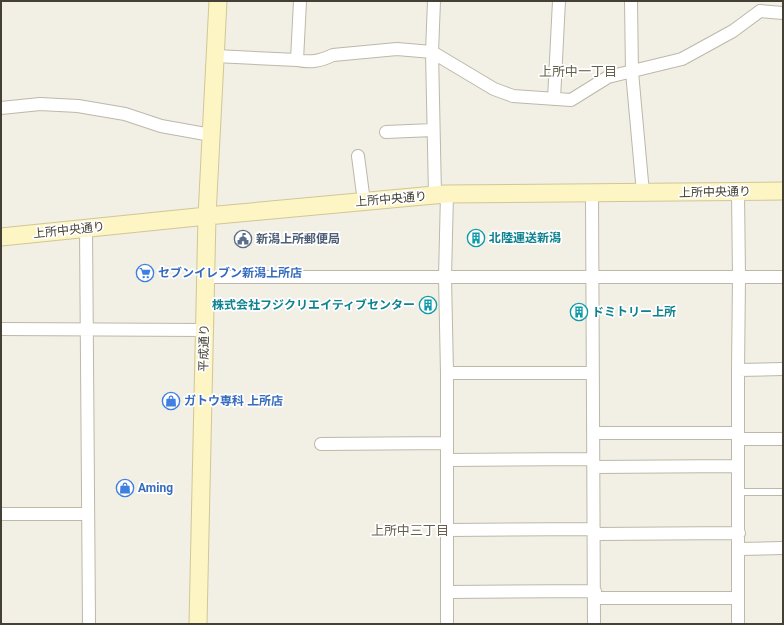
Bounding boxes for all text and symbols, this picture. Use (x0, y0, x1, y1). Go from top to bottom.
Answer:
district label: 上所中一丁目 (539, 64, 617, 79)
street label: 上所中央通り (679, 184, 751, 200)
street label: 上所中央通り (355, 189, 427, 209)
street label: 上所中央通り (32, 219, 106, 241)
building icon: 北陸運送新潟 (466, 228, 486, 248)
public building icon: 新潟上所郵便局 (233, 229, 253, 249)
place label: 北陸運送新潟 (489, 231, 561, 245)
place label: 新潟上所郵便局 (256, 232, 340, 246)
supermarket icon: セブンイレブン新潟上所店 (135, 263, 155, 283)
place label: セブンイレブン新潟上所店 (158, 266, 302, 280)
building icon: 株式会社フジクリエイティブセンター (418, 295, 438, 315)
place label: 株式会社フジクリエイティブセンター (212, 298, 415, 312)
building icon: ドミトリー上所 (569, 302, 589, 322)
place label: ドミトリー上所 (592, 305, 676, 319)
street label: 平成通り (197, 324, 211, 372)
shop icon: ガトウ専科 上所店 (161, 391, 181, 411)
place label: ガトウ専科 上所店 (184, 394, 283, 408)
shop icon: Aming (115, 478, 135, 498)
place label: Aming (138, 481, 173, 495)
district label: 上所中三丁目 (371, 523, 449, 538)

